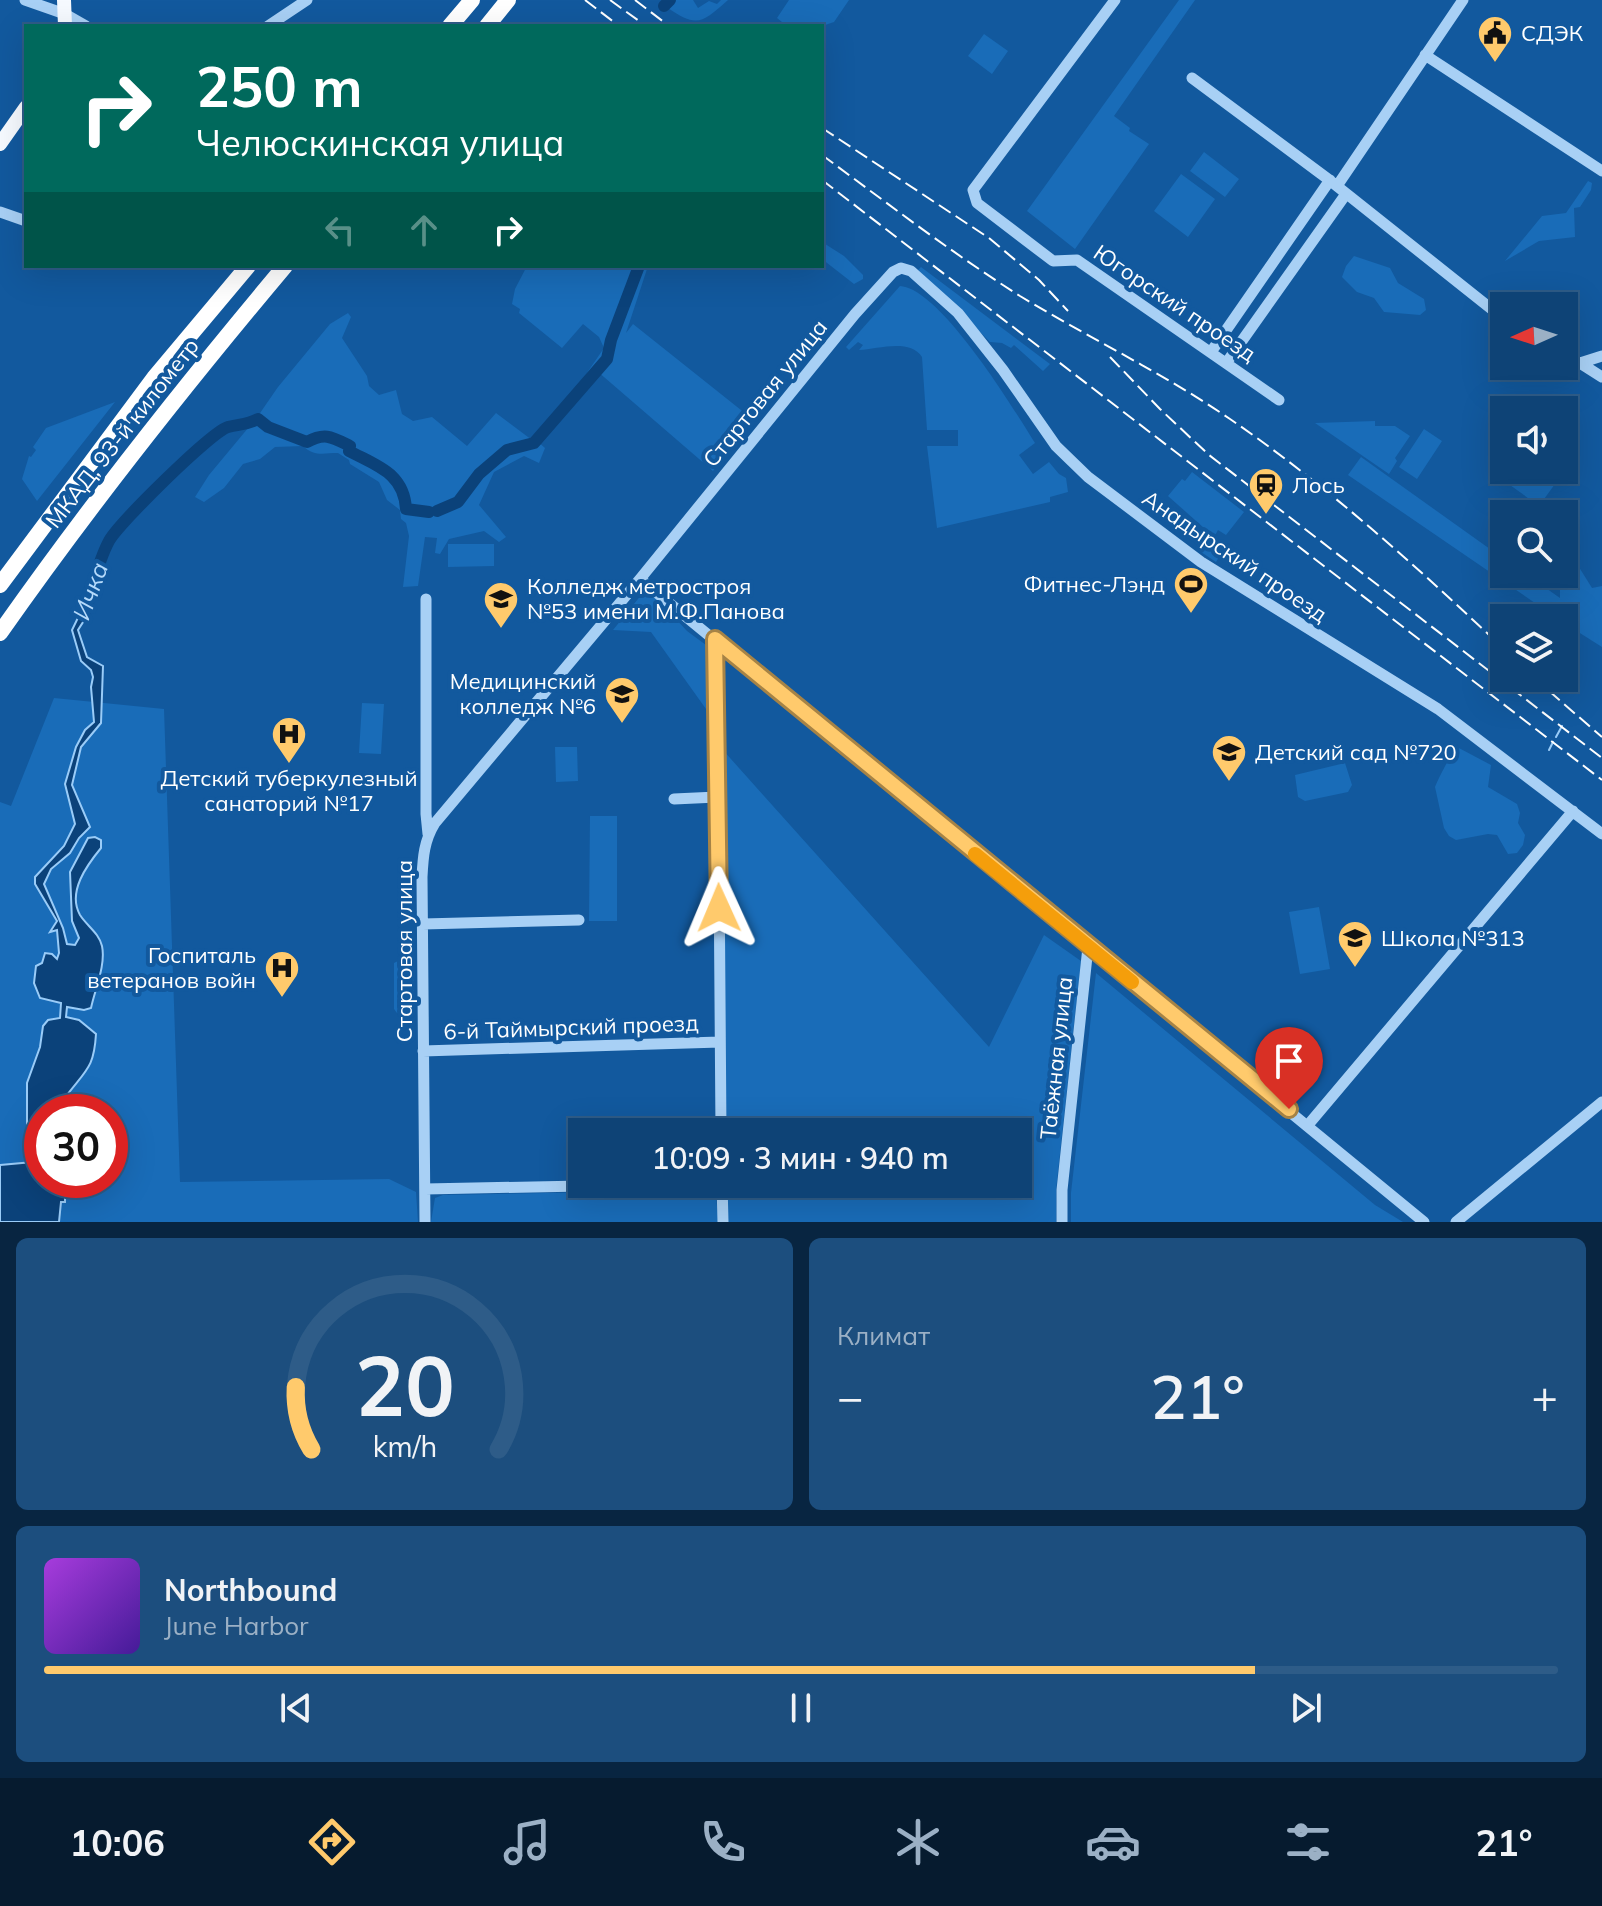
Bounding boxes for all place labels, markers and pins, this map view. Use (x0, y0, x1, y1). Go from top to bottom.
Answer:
public building icon: СДЭК (1476, 14, 1514, 64)
place label: СДЭК (1521, 19, 1584, 47)
station icon: Лось (1247, 466, 1285, 516)
place label: Лось (1292, 471, 1345, 499)
sports icon: Фитнес-Лэнд (1172, 565, 1210, 615)
place label: Фитнес-Лэнд (1024, 570, 1165, 598)
place label: Колледж метростроя №53 имени М.Ф.Панова (527, 572, 785, 625)
school or university icon: Колледж метростроя №53 имени М.Ф.Панова (482, 580, 520, 630)
place label: Медицинский колледж №6 (450, 667, 596, 720)
school or university icon: Медицинский колледж №6 (603, 675, 641, 725)
hospital icon: Детский туберкулезный санаторий №17 (270, 715, 308, 765)
school or university icon: Детский сад №720 (1210, 733, 1248, 783)
place label: Детский сад №720 (1255, 738, 1457, 766)
place label: Детский туберкулезный санаторий №17 (160, 764, 418, 817)
school or university icon: Школа №313 (1336, 919, 1374, 969)
place label: Школа №313 (1381, 924, 1525, 952)
place label: Госпиталь ветеранов войн (87, 941, 256, 994)
hospital icon: Госпиталь ветеранов войн (263, 949, 301, 999)
pin (1255, 1027, 1323, 1109)

